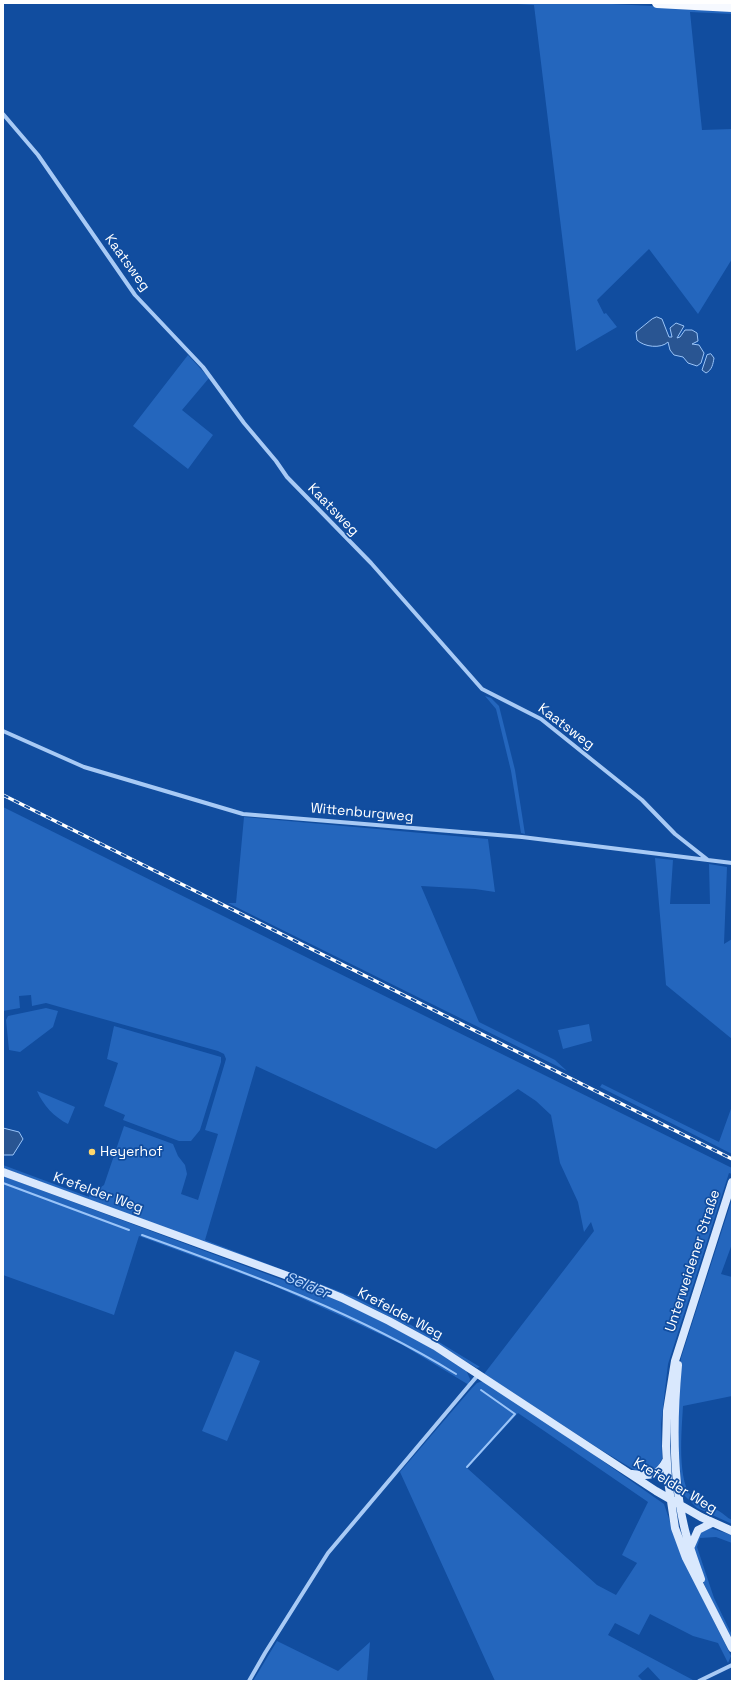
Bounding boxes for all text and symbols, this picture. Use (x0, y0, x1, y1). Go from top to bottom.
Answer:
street label: Kaatsweg (101, 231, 153, 295)
street label: Kaatsweg (304, 480, 362, 540)
street label: Kaatsweg (534, 700, 598, 754)
street label: Wittenburgweg (310, 800, 414, 826)
place label: Heyerhof (100, 1144, 163, 1160)
marker: Heyerhof (87, 1147, 97, 1157)
street label: Krefelder Weg (51, 1169, 145, 1217)
street label: Unterweidener Straße (662, 1188, 724, 1334)
water label: Selder (282, 1269, 332, 1303)
street label: Krefelder Weg (354, 1284, 446, 1344)
street label: Krefelder Weg (630, 1454, 720, 1518)

